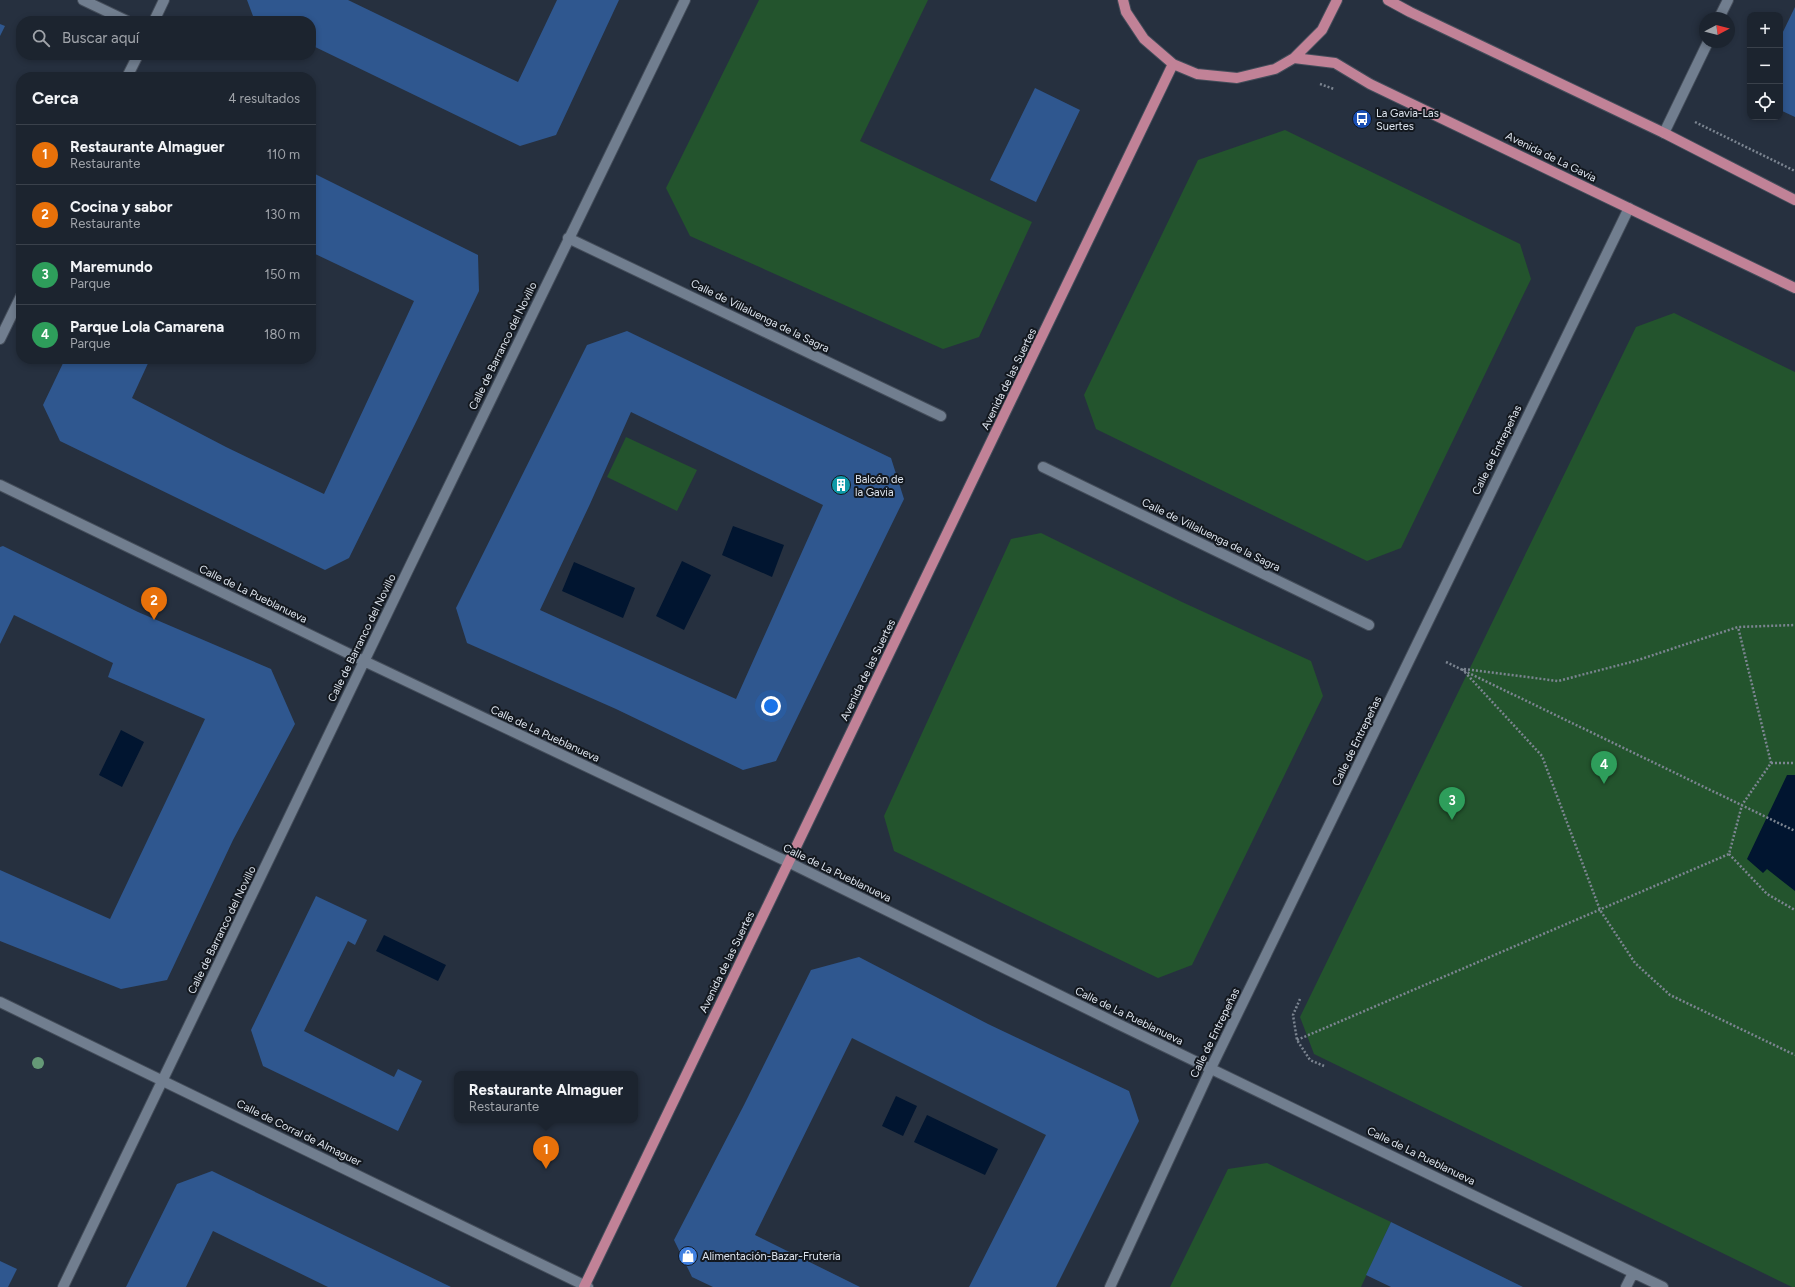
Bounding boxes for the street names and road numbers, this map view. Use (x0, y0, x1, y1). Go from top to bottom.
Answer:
street label: Avenida de La Gavia (1503, 129, 1599, 185)
street label: Calle de Villaluenga de la Sagra (689, 277, 831, 355)
street label: Calle de Barranco del Novillo (466, 280, 540, 412)
street label: Avenida de las Suertes (979, 326, 1039, 432)
street label: Calle de Entrepeñas (1470, 403, 1524, 497)
street label: Calle de Villaluenga de la Sagra (1140, 496, 1282, 574)
street label: Calle de La Pueblanueva (197, 562, 309, 626)
street label: Calle de Barranco del Novillo (325, 572, 399, 704)
street label: Avenida de las Suertes (838, 617, 898, 723)
street label: Calle de Entrepeñas (1330, 694, 1384, 788)
street label: Calle de La Pueblanueva (489, 703, 601, 765)
street label: Calle de La Pueblanueva (781, 841, 893, 905)
street label: Calle de Barranco del Novillo (185, 864, 259, 996)
street label: Avenida de las Suertes (697, 909, 757, 1015)
street label: Calle de La Pueblanueva (1073, 984, 1185, 1048)
street label: Calle de Entrepeñas (1188, 986, 1242, 1080)
street label: Calle de Corral de Almaguer (235, 1097, 364, 1169)
street label: Calle de La Pueblanueva (1365, 1124, 1477, 1188)

